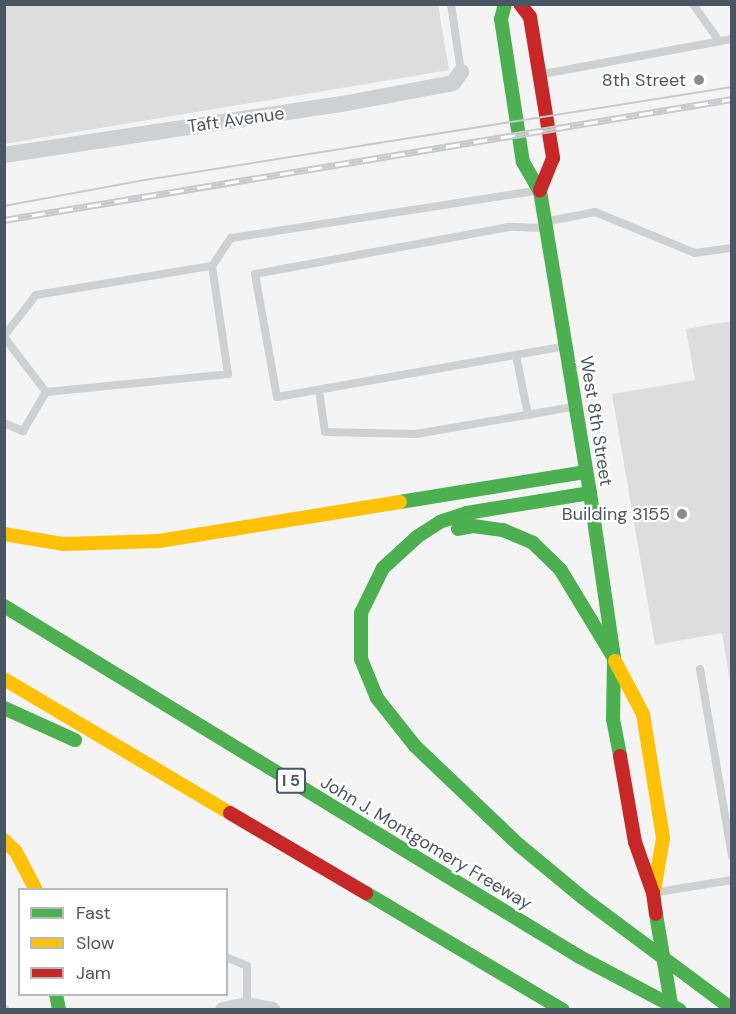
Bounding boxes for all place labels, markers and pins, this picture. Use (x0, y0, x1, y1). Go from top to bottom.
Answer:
place label: 8th Street (602, 69, 686, 91)
marker: 8th Street (690, 71, 708, 89)
place label: Building 3155 (562, 503, 670, 525)
marker: Building 3155 (675, 507, 689, 521)

